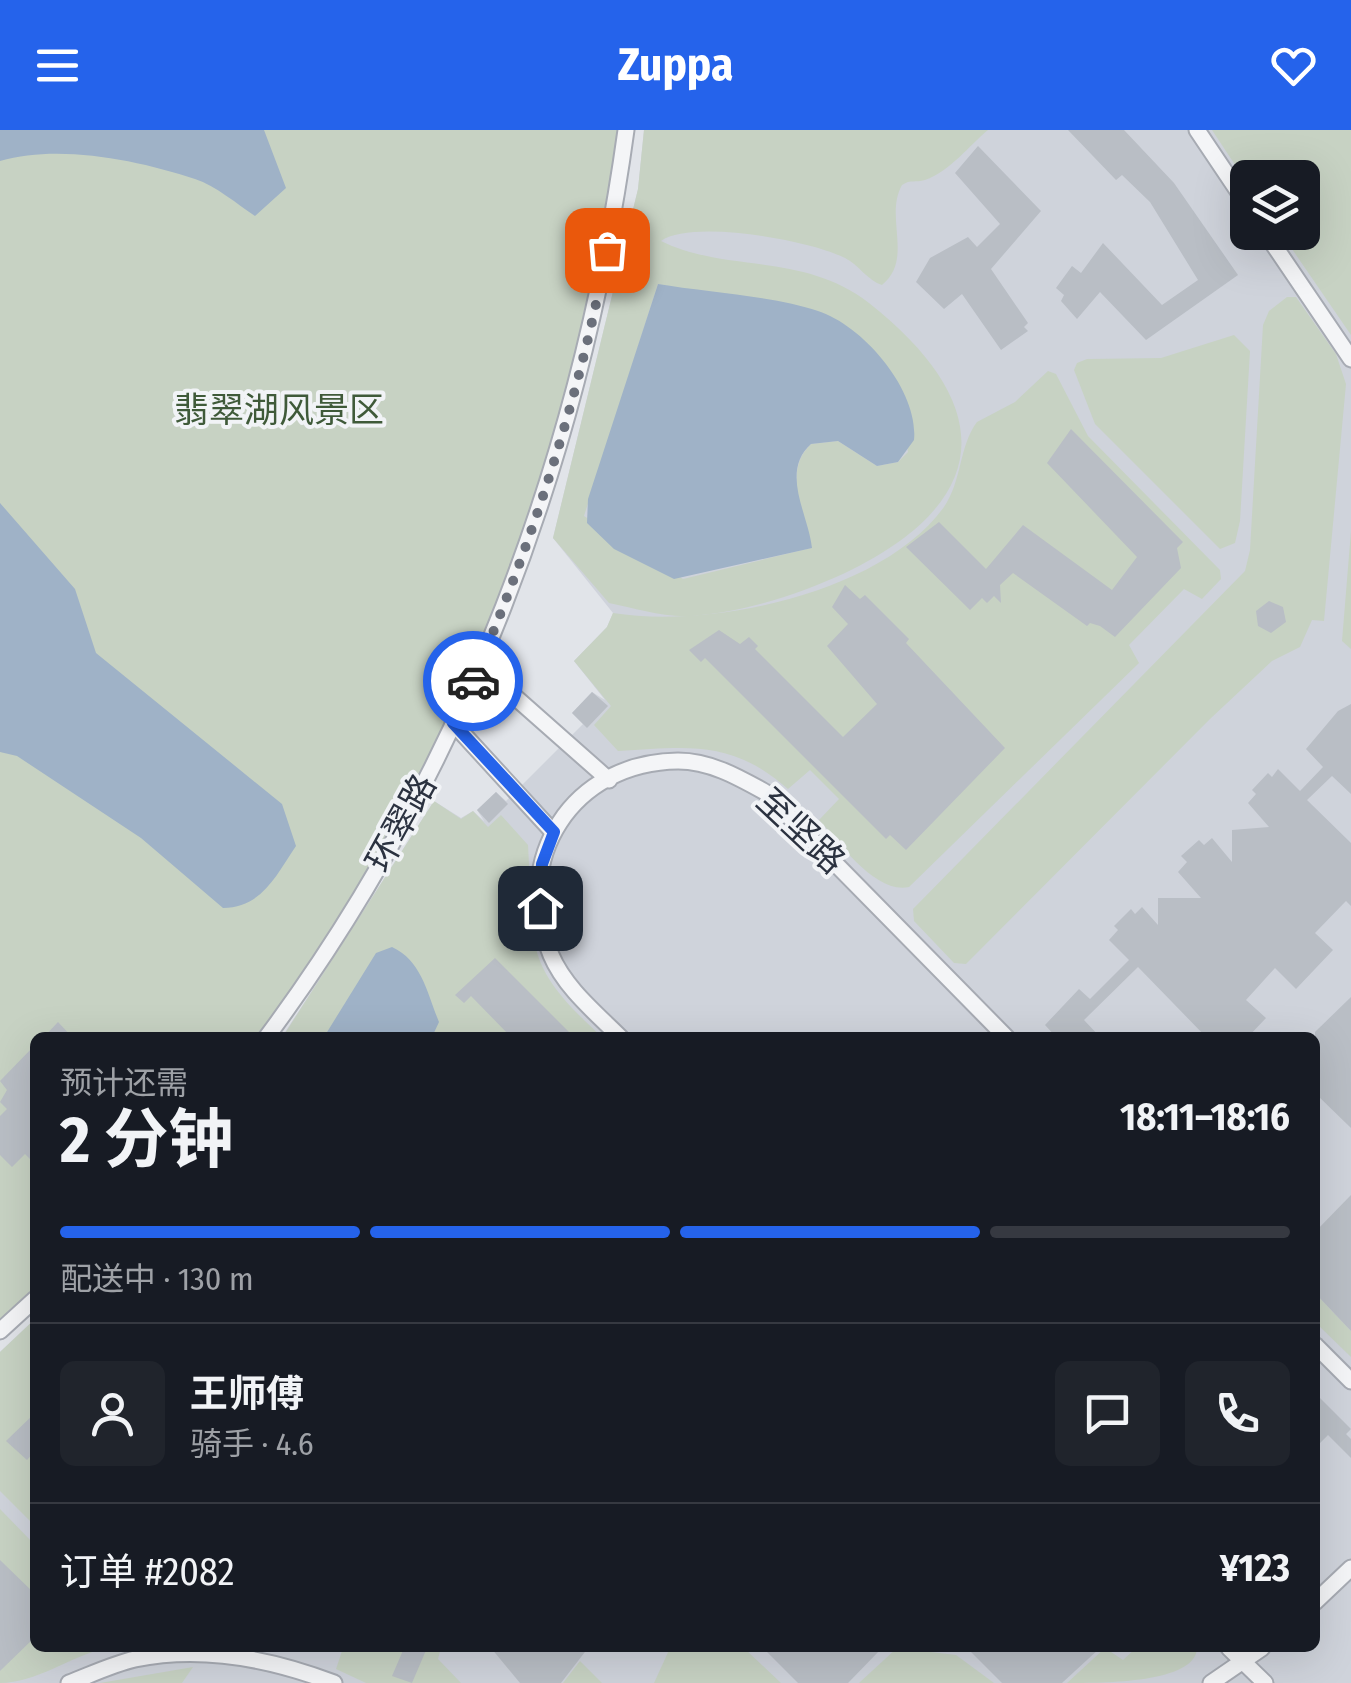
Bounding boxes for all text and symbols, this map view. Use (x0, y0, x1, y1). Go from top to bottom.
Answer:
icon: menu (30, 38, 85, 93)
text: Zuppa (618, 38, 733, 92)
icon: heart (1266, 38, 1321, 93)
map controls (1230, 160, 1320, 250)
button: layers (1230, 160, 1320, 250)
pin (565, 208, 650, 293)
icon: bag (580, 223, 635, 278)
park label: 翡翠湖风景区 (174, 389, 384, 431)
courier (423, 631, 523, 731)
icon: car (446, 654, 501, 709)
street label: 环翠路 (357, 767, 445, 879)
street label: 至坚路 (748, 780, 854, 882)
pin (498, 866, 583, 951)
icon: home (513, 881, 568, 936)
text: 预计还需 (60, 1064, 188, 1102)
text: 18:11–18:16 (1120, 1094, 1290, 1140)
text: 2 分钟 (60, 1101, 234, 1179)
text: 配送中 · 130 m (60, 1260, 254, 1298)
button: person (60, 1361, 165, 1466)
button: chat (1055, 1361, 1160, 1466)
button: phone (1185, 1361, 1290, 1466)
text: 王师傅 (190, 1371, 304, 1417)
text: 骑手 · 4.6 (190, 1425, 314, 1463)
text: ¥123 (1220, 1545, 1290, 1591)
text: 订单 #2082 (60, 1549, 235, 1595)

